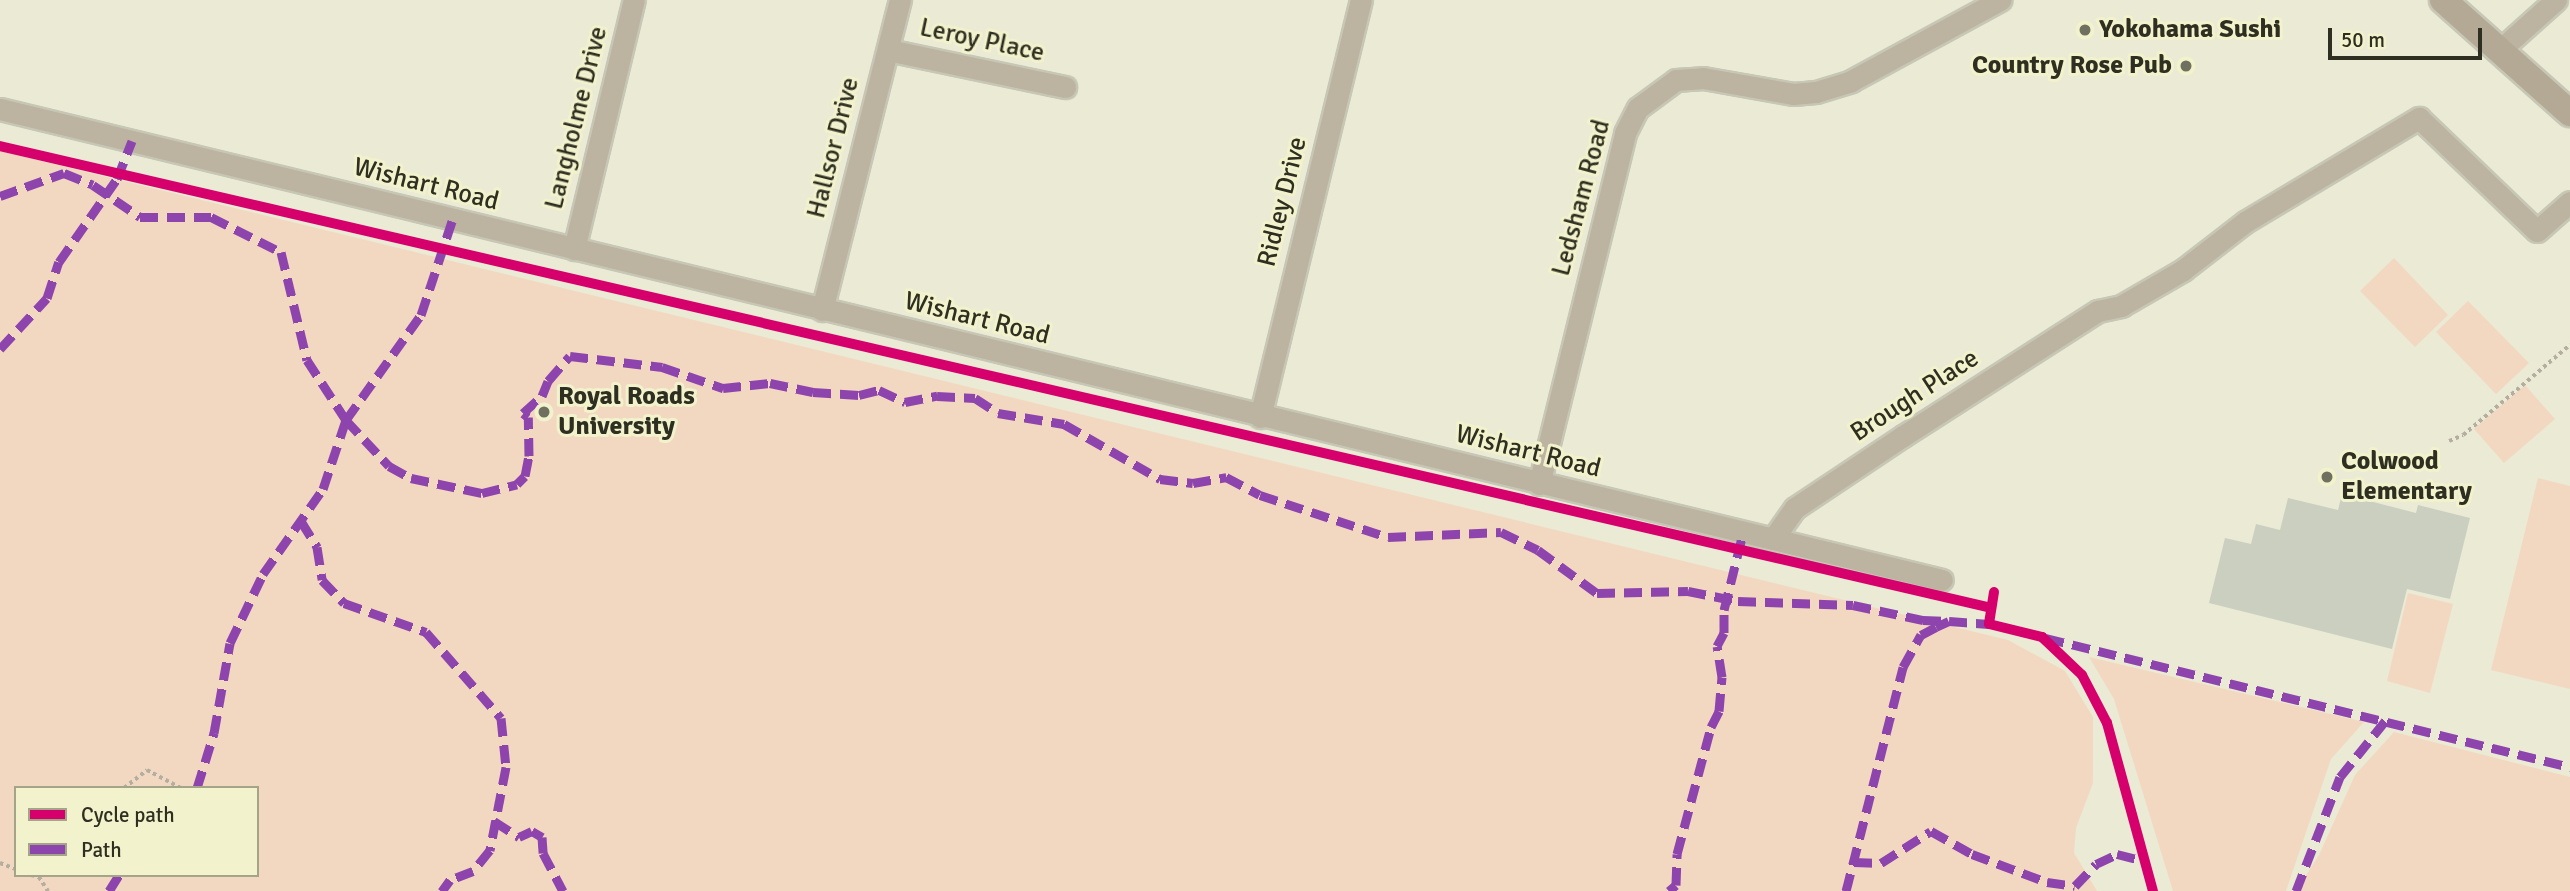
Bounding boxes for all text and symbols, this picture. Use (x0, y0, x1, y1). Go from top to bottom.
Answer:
street label: Leroy Place (917, 13, 1047, 69)
place label: Yokohama Sushi (2099, 14, 2281, 46)
scale bar (2332, 14, 2486, 58)
marker: Yokohama Sushi (2077, 22, 2093, 38)
street label: Langholme Drive (539, 23, 615, 213)
text: 50 m (2341, 27, 2385, 53)
place label: Country Rose Pub (1972, 50, 2172, 82)
marker: Country Rose Pub (2178, 58, 2194, 74)
street label: Hallsor Drive (801, 74, 867, 222)
street label: Ledsham Road (1546, 116, 1618, 280)
street label: Ridley Drive (1252, 134, 1314, 270)
street label: Wishart Road (350, 152, 502, 218)
street label: Wishart Road (901, 286, 1053, 352)
street label: Brough Place (1845, 343, 1985, 449)
place label: Royal Roads University (558, 381, 695, 442)
marker: Royal Roads University (536, 404, 552, 420)
street label: Wishart Road (1452, 419, 1604, 485)
place label: Colwood Elementary (2341, 446, 2472, 508)
marker: Colwood Elementary (2319, 469, 2335, 485)
legend (14, 786, 259, 877)
text: Cycle path (81, 802, 175, 828)
text: Path (81, 837, 122, 863)

